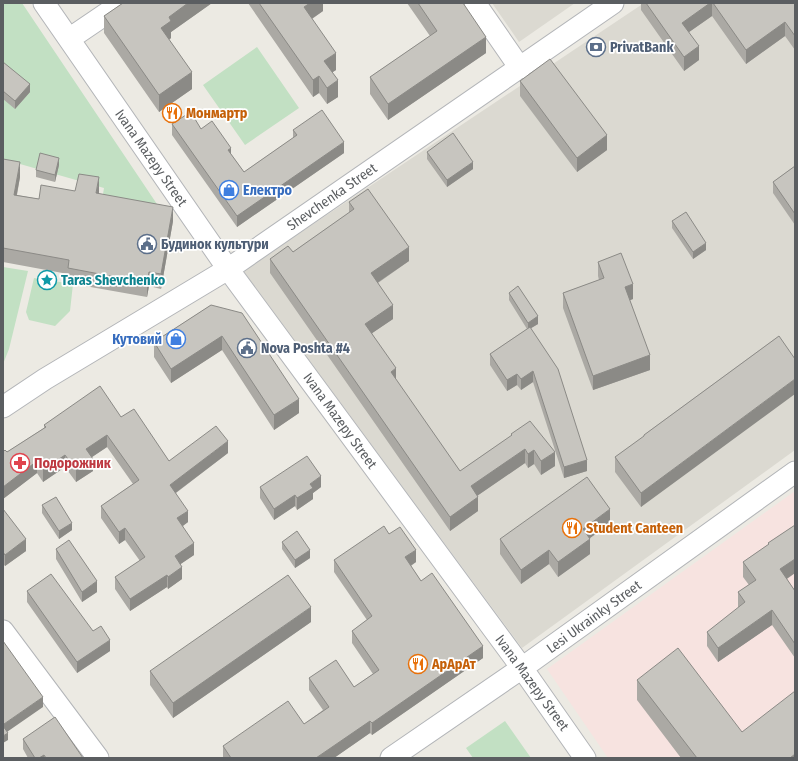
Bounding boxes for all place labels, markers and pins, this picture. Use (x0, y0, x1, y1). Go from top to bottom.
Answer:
bank icon: PrivatBank (585, 36, 607, 58)
place label: PrivatBank (610, 39, 674, 56)
restaurant icon: Монмартр (161, 102, 183, 124)
place label: Монмартр (186, 105, 248, 122)
shop icon: Електро (218, 179, 240, 201)
place label: Електро (243, 182, 293, 199)
public building icon: Будинок культури (136, 233, 158, 255)
place label: Будинок культури (161, 236, 269, 253)
place icon: Taras Shevchenko (36, 269, 58, 291)
place label: Taras Shevchenko (61, 272, 166, 289)
shop icon: Кутовий (165, 328, 187, 350)
place label: Кутовий (112, 331, 162, 348)
public building icon: Nova Poshta #4 (236, 337, 258, 359)
place label: Nova Poshta #4 (261, 340, 350, 357)
pharmacy icon: Подорожник (9, 452, 31, 474)
place label: Подорожник (34, 455, 112, 472)
restaurant icon: Student Canteen (561, 517, 583, 539)
place label: Student Canteen (586, 520, 683, 537)
restaurant icon: АрАрАт (407, 653, 429, 675)
place label: АрАрАт (431, 656, 477, 673)

